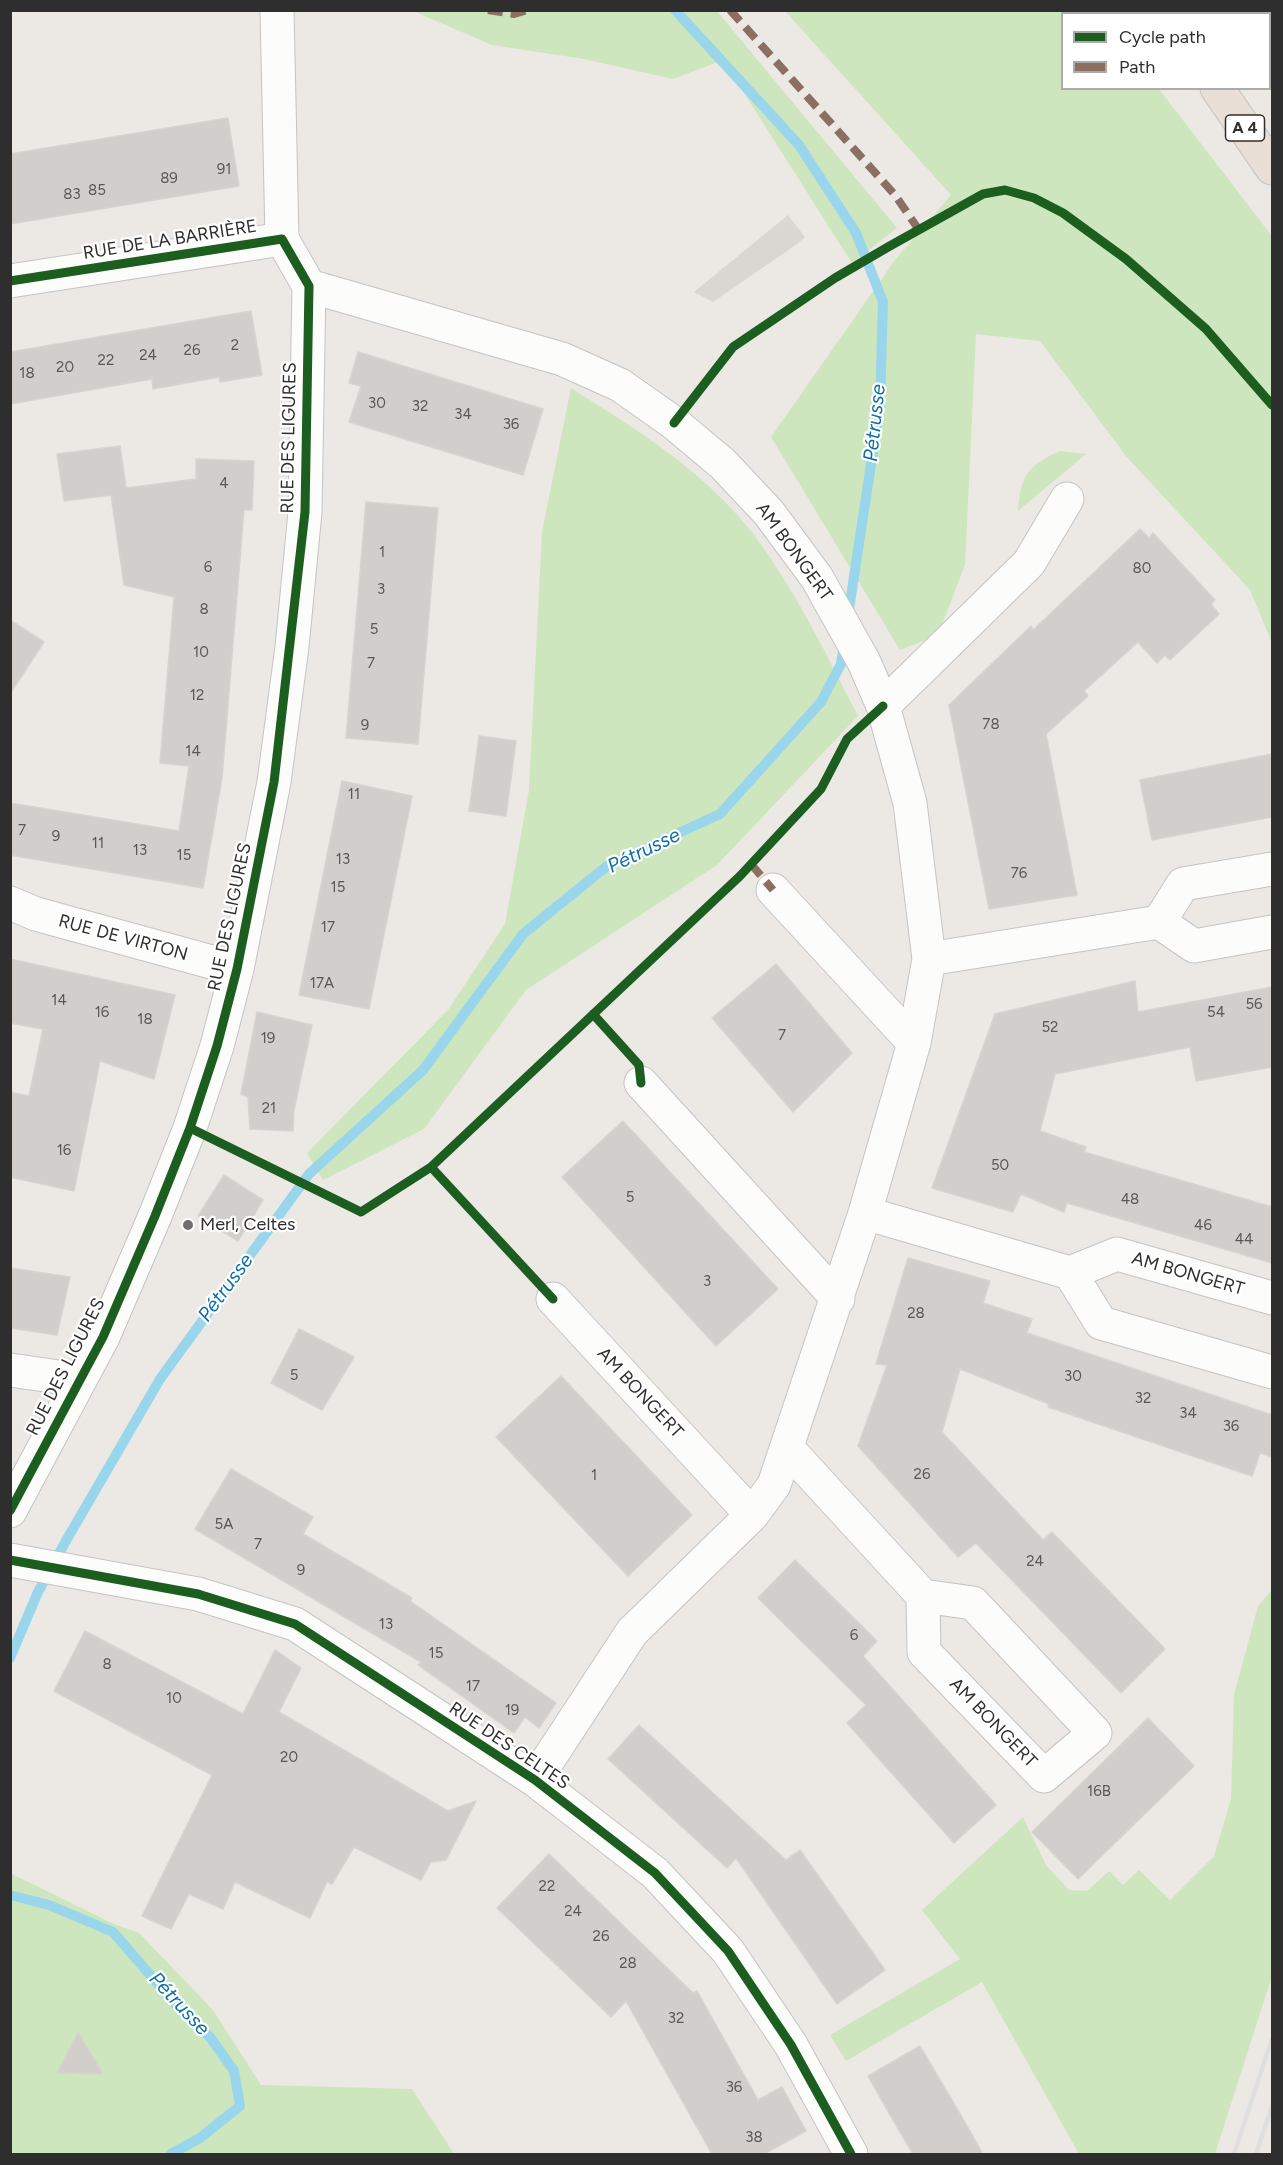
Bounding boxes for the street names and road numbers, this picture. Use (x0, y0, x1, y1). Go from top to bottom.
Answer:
road number: A 4 (1226, 115, 1264, 141)
street label: RUE DE LA BARRIÈRE (82, 216, 258, 264)
street label: RUE DES LIGURES (277, 362, 301, 514)
street label: AM BONGERT (751, 499, 837, 605)
street label: RUE DES LIGURES (204, 841, 256, 993)
street label: RUE DE VIRTON (56, 910, 190, 966)
street label: AM BONGERT (1129, 1248, 1247, 1300)
street label: RUE DES LIGURES (22, 1295, 110, 1439)
street label: AM BONGERT (592, 1343, 688, 1443)
street label: AM BONGERT (945, 1674, 1041, 1772)
street label: RUE DES CELTES (445, 1698, 573, 1794)

